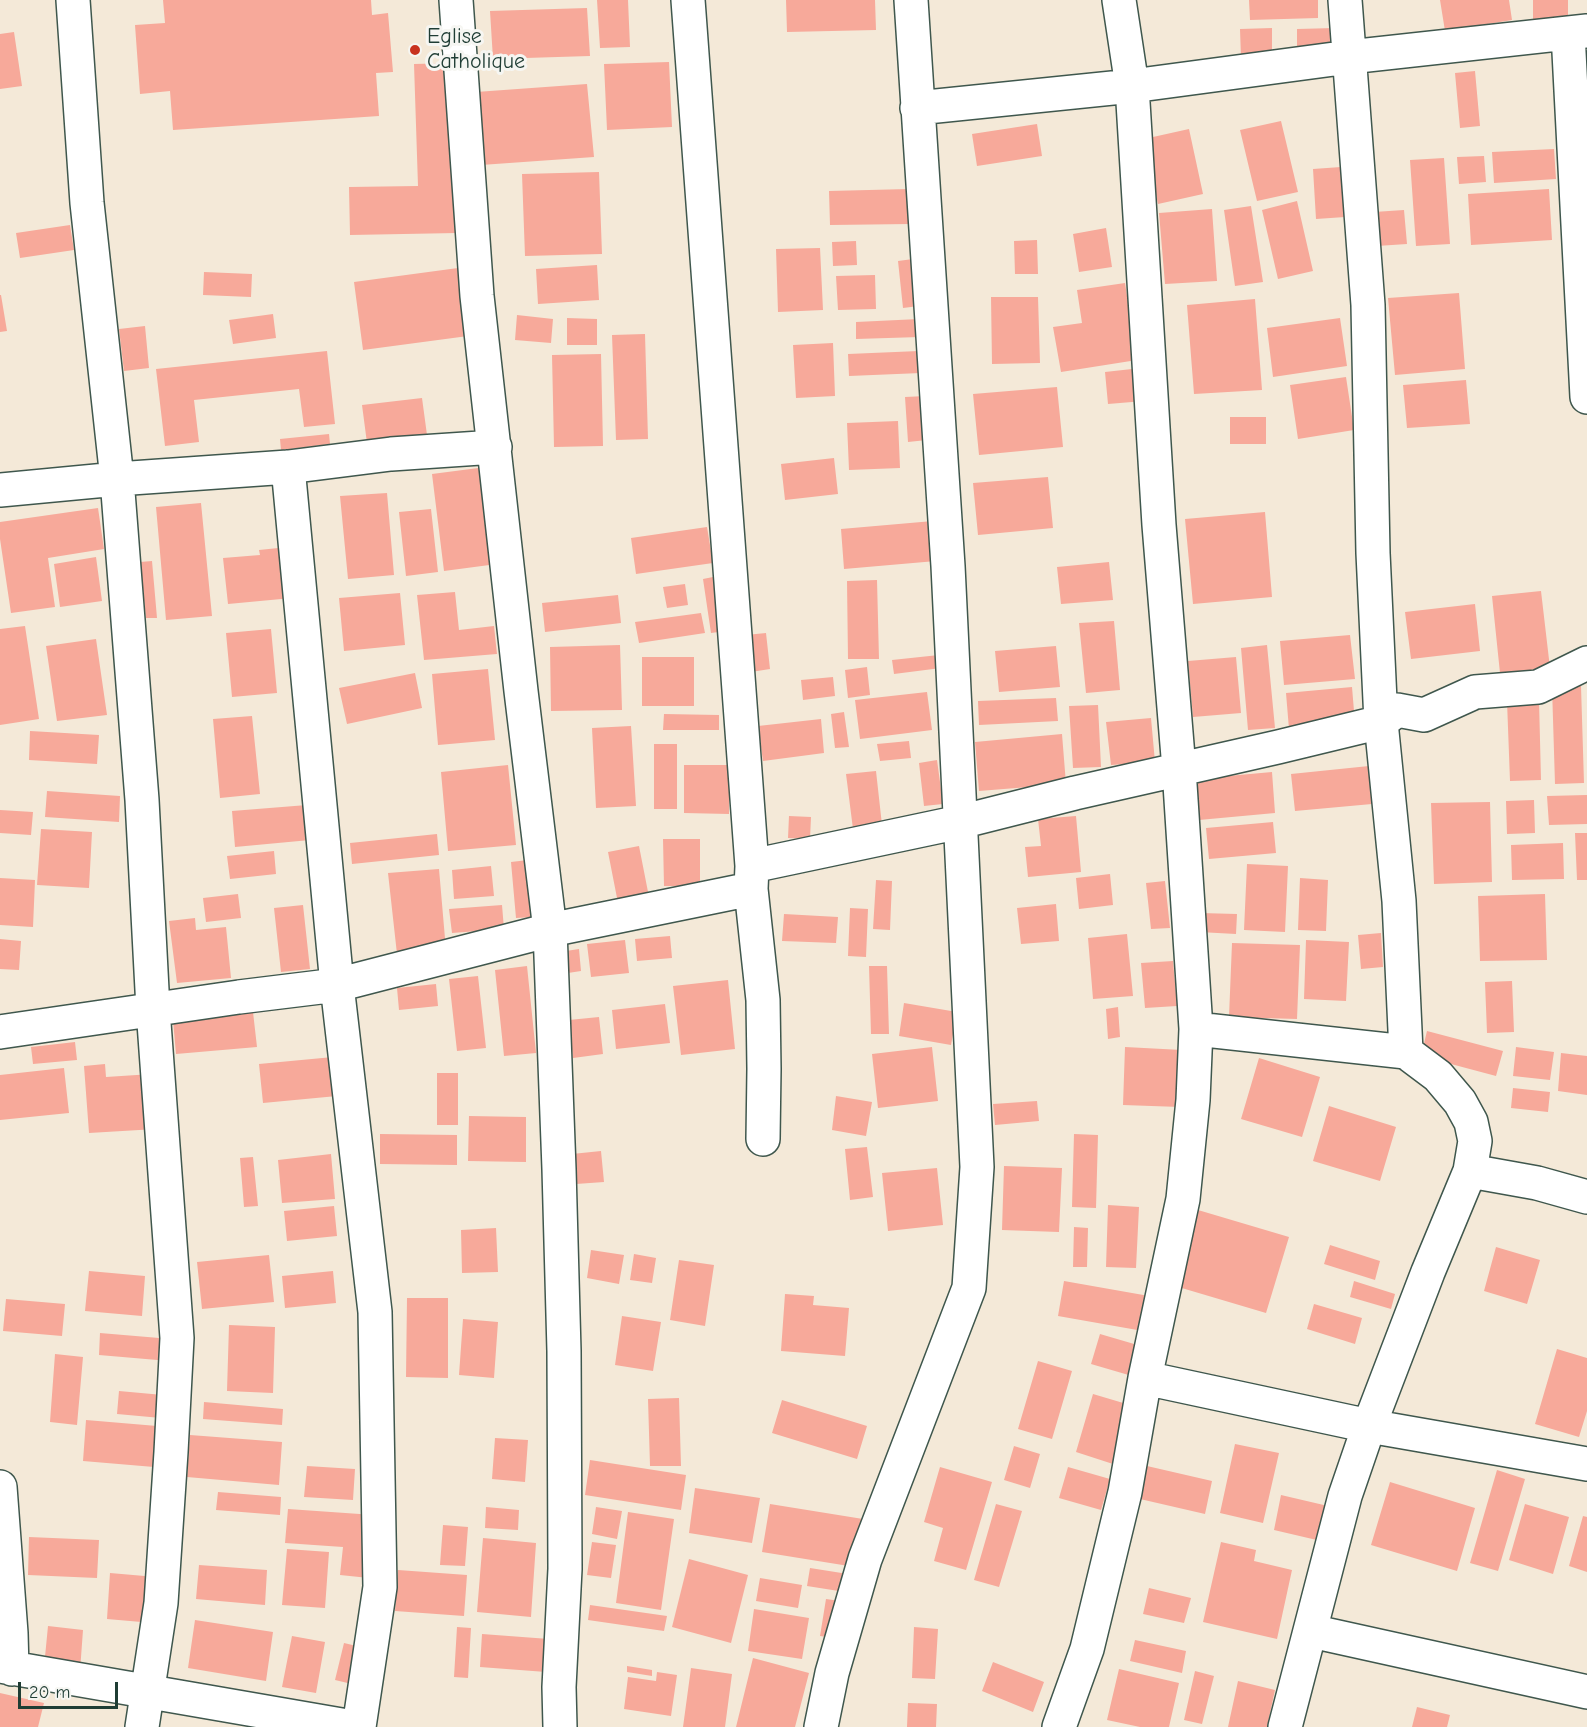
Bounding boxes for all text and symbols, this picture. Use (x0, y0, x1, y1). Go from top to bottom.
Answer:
place label: Eglise Catholique (427, 24, 525, 76)
marker: Eglise Catholique (408, 43, 422, 57)
scale bar (21, 1670, 122, 1708)
text: 20 m (29, 1682, 70, 1703)

